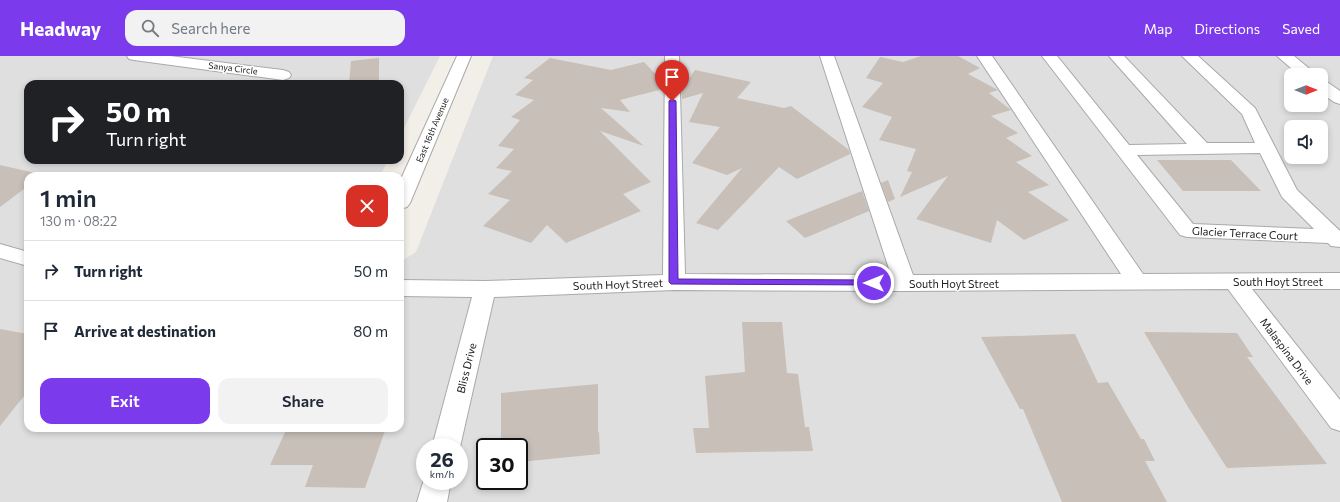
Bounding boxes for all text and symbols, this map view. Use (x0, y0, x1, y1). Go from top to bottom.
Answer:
search box (125, 10, 405, 46)
text: Headway (20, 17, 101, 40)
icon: search (139, 17, 161, 39)
text: Search here (171, 19, 251, 37)
text: Map (1144, 20, 1173, 37)
text: Directions (1195, 20, 1260, 37)
text: Saved (1282, 20, 1320, 37)
street label: Sanya Circle (208, 60, 258, 77)
pin (655, 60, 689, 101)
icon: arrive (661, 66, 683, 88)
north arrow (1284, 68, 1328, 112)
map controls (1284, 68, 1328, 164)
text: 50 m (106, 94, 171, 128)
icon: right (40, 96, 92, 148)
street label: East 16th Avenue (413, 96, 451, 164)
button: sound (1284, 120, 1328, 164)
text: Turn right (106, 128, 186, 150)
text: 1 min (40, 183, 97, 212)
button: close (346, 185, 388, 227)
text: 130 m · 08:22 (40, 213, 117, 229)
street label: Glacier Terrace Court (1192, 224, 1299, 242)
icon: right (40, 260, 62, 282)
text: Turn right (74, 262, 143, 280)
text: 50 m (354, 262, 388, 280)
position arrow (853, 262, 895, 304)
street label: South Hoyt Street (1233, 275, 1324, 288)
street label: South Hoyt Street (573, 276, 664, 292)
street label: South Hoyt Street (909, 277, 1000, 290)
street label: Malaspina Drive (1258, 315, 1316, 387)
icon: arrive (40, 320, 62, 342)
text: Arrive at destination (74, 322, 216, 340)
text: 80 m (353, 322, 388, 340)
street label: Bliss Drive (453, 341, 479, 395)
button: Exit (40, 378, 210, 424)
button: Share (218, 378, 388, 424)
speed limit sign: 30 (476, 438, 528, 490)
text: 26 (430, 447, 454, 471)
text: km/h (430, 468, 454, 480)

